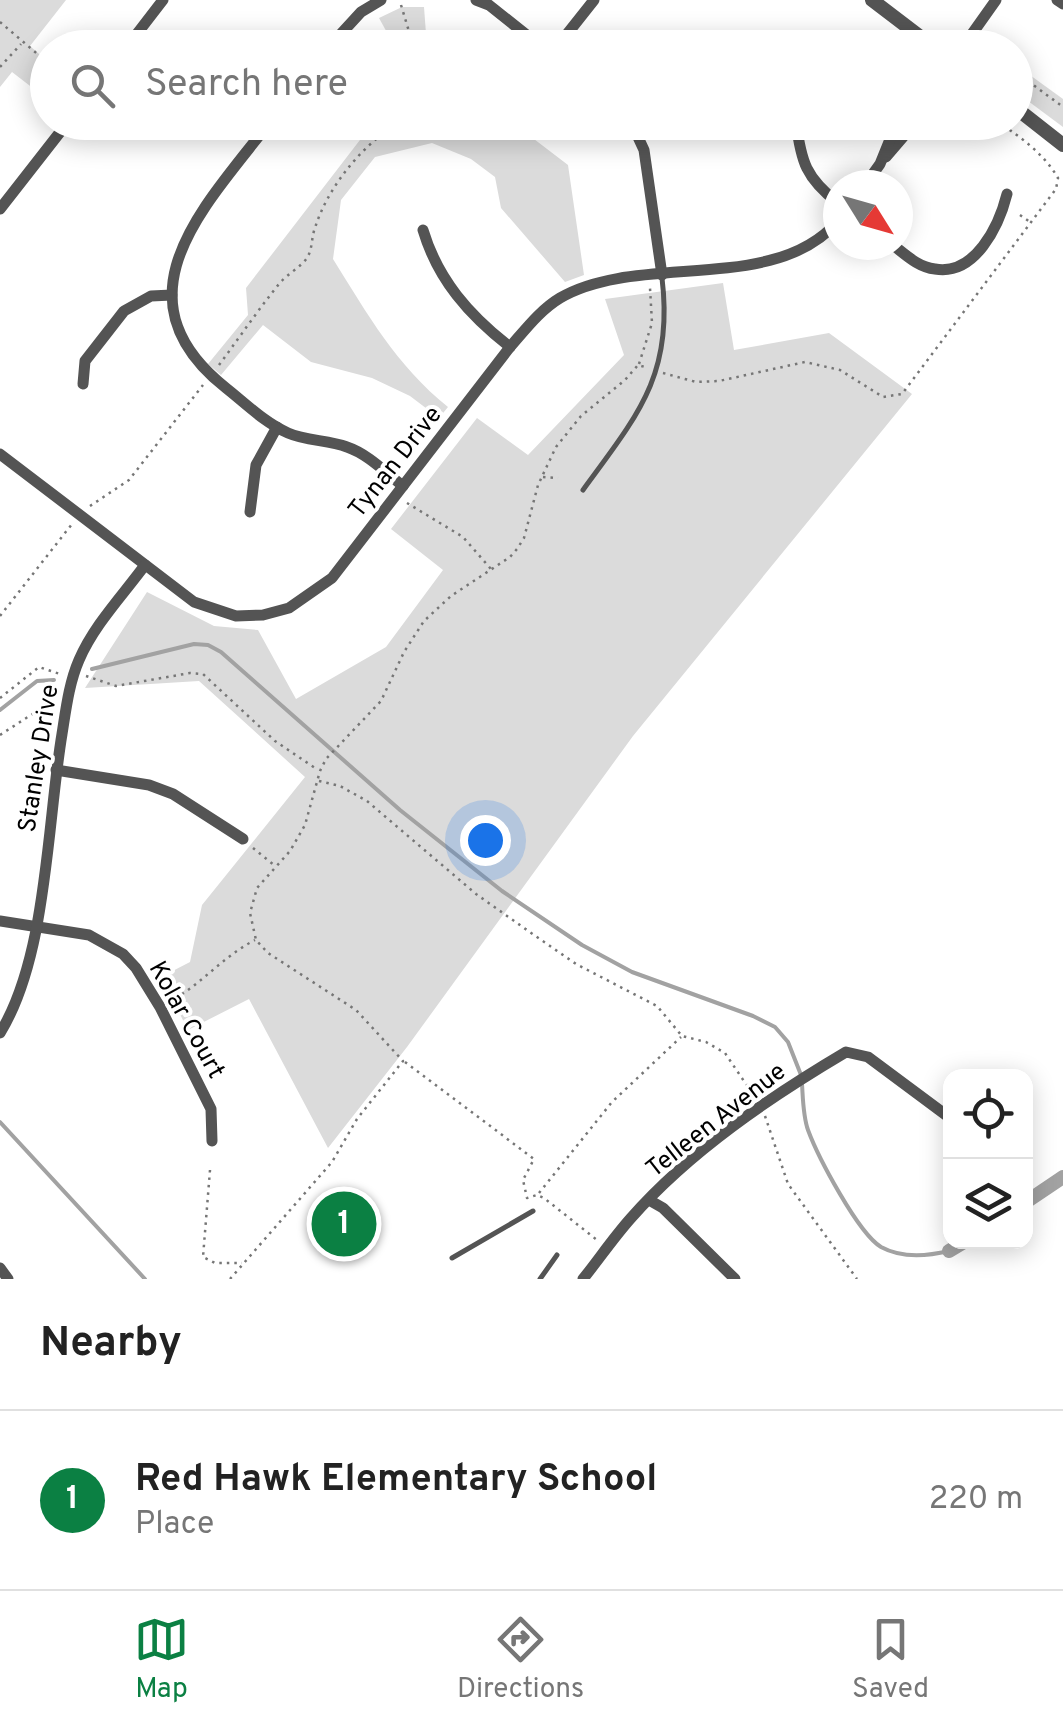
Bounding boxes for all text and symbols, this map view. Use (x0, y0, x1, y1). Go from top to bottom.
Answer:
search box (30, 30, 1033, 140)
icon: search (65, 58, 120, 113)
text: Search here (145, 61, 348, 110)
north arrow (823, 170, 913, 260)
street label: Tynan Drive (343, 400, 450, 525)
street label: Stanley Drive (12, 682, 67, 835)
your location (460, 815, 511, 866)
street label: Kolar Court (140, 956, 231, 1085)
street label: Telleen Avenue (640, 1057, 793, 1186)
map controls (943, 1069, 1033, 1249)
button: locate (943, 1069, 1033, 1159)
button: layers (943, 1159, 1033, 1249)
pin: 1 (312, 1186, 376, 1262)
text: Nearby (40, 1318, 182, 1371)
text: Red Hawk Elementary School (135, 1456, 657, 1505)
text: 1 (66, 1480, 79, 1520)
text: 220 m (929, 1480, 1023, 1520)
text: Place (135, 1505, 214, 1545)
tab: Map (134, 1612, 189, 1708)
tab: Directions (457, 1612, 584, 1708)
tab: Saved (852, 1612, 929, 1708)

